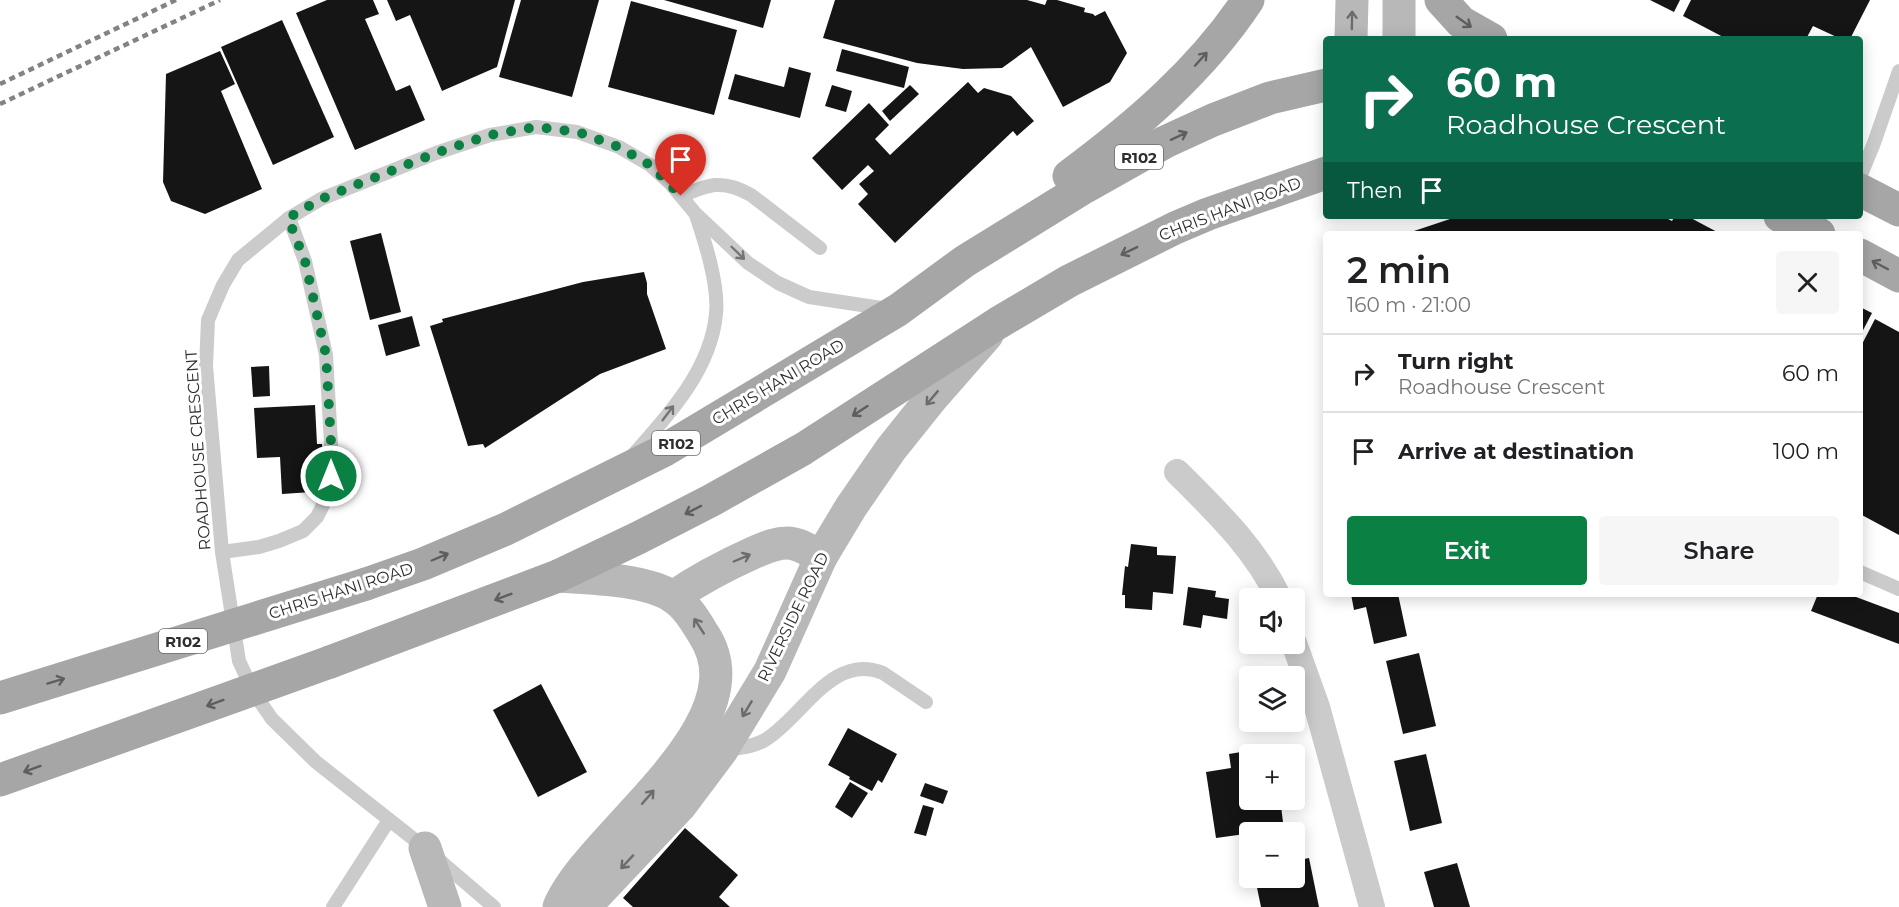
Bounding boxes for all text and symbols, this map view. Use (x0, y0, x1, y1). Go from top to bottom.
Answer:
one-way arrow (1346, 10, 1358, 30)
one-way arrow (1455, 16, 1471, 28)
one-way arrow (1194, 52, 1208, 67)
text: 60 m (1446, 56, 1557, 108)
icon: right (1347, 60, 1425, 138)
text: Roadhouse Crescent (1446, 108, 1726, 141)
one-way arrow (1169, 129, 1187, 141)
pin (655, 134, 706, 196)
icon: arrive (664, 143, 697, 176)
road number: R102 (1115, 145, 1163, 169)
street label: CHRIS HANI ROAD (1156, 173, 1304, 245)
icon: arrive (1415, 174, 1448, 207)
text: Then (1347, 177, 1403, 204)
one-way arrow (1120, 245, 1138, 257)
one-way arrow (730, 246, 745, 261)
text: 2 min (1347, 248, 1451, 292)
button: close (1776, 251, 1839, 314)
one-way arrow (1871, 259, 1889, 271)
text: 160 m · 21:00 (1347, 293, 1471, 317)
street label: CHRIS HANI ROAD (708, 335, 848, 429)
street label: ROADHOUSE CRESCENT (181, 348, 214, 551)
text: Turn right (1398, 348, 1513, 375)
icon: right (1347, 357, 1380, 390)
text: 60 m (1782, 360, 1839, 387)
text: Roadhouse Crescent (1398, 375, 1605, 399)
one-way arrow (925, 390, 939, 405)
one-way arrow (662, 405, 675, 421)
one-way arrow (852, 405, 869, 418)
road number: R102 (652, 431, 700, 455)
icon: arrive (1347, 435, 1380, 468)
text: Arrive at destination (1398, 438, 1634, 465)
text: 100 m (1773, 438, 1839, 465)
position arrow (299, 444, 363, 508)
one-way arrow (684, 505, 702, 517)
button: Exit (1347, 516, 1587, 585)
button: Share (1599, 516, 1839, 585)
street label: RIVERSIDE ROAD (753, 549, 833, 685)
one-way arrow (431, 551, 449, 562)
one-way arrow (732, 552, 751, 563)
street label: CHRIS HANI ROAD (266, 559, 416, 623)
map controls (1239, 588, 1305, 888)
button: sound (1239, 588, 1305, 654)
one-way arrow (494, 592, 513, 603)
one-way arrow (692, 618, 705, 635)
road number: R102 (159, 629, 207, 653)
button: layers (1239, 666, 1305, 732)
one-way arrow (46, 674, 65, 685)
one-way arrow (207, 698, 225, 709)
one-way arrow (741, 700, 753, 717)
button: + (1239, 744, 1305, 810)
one-way arrow (23, 764, 42, 775)
one-way arrow (641, 790, 655, 805)
button: − (1239, 822, 1305, 888)
one-way arrow (621, 854, 635, 869)

